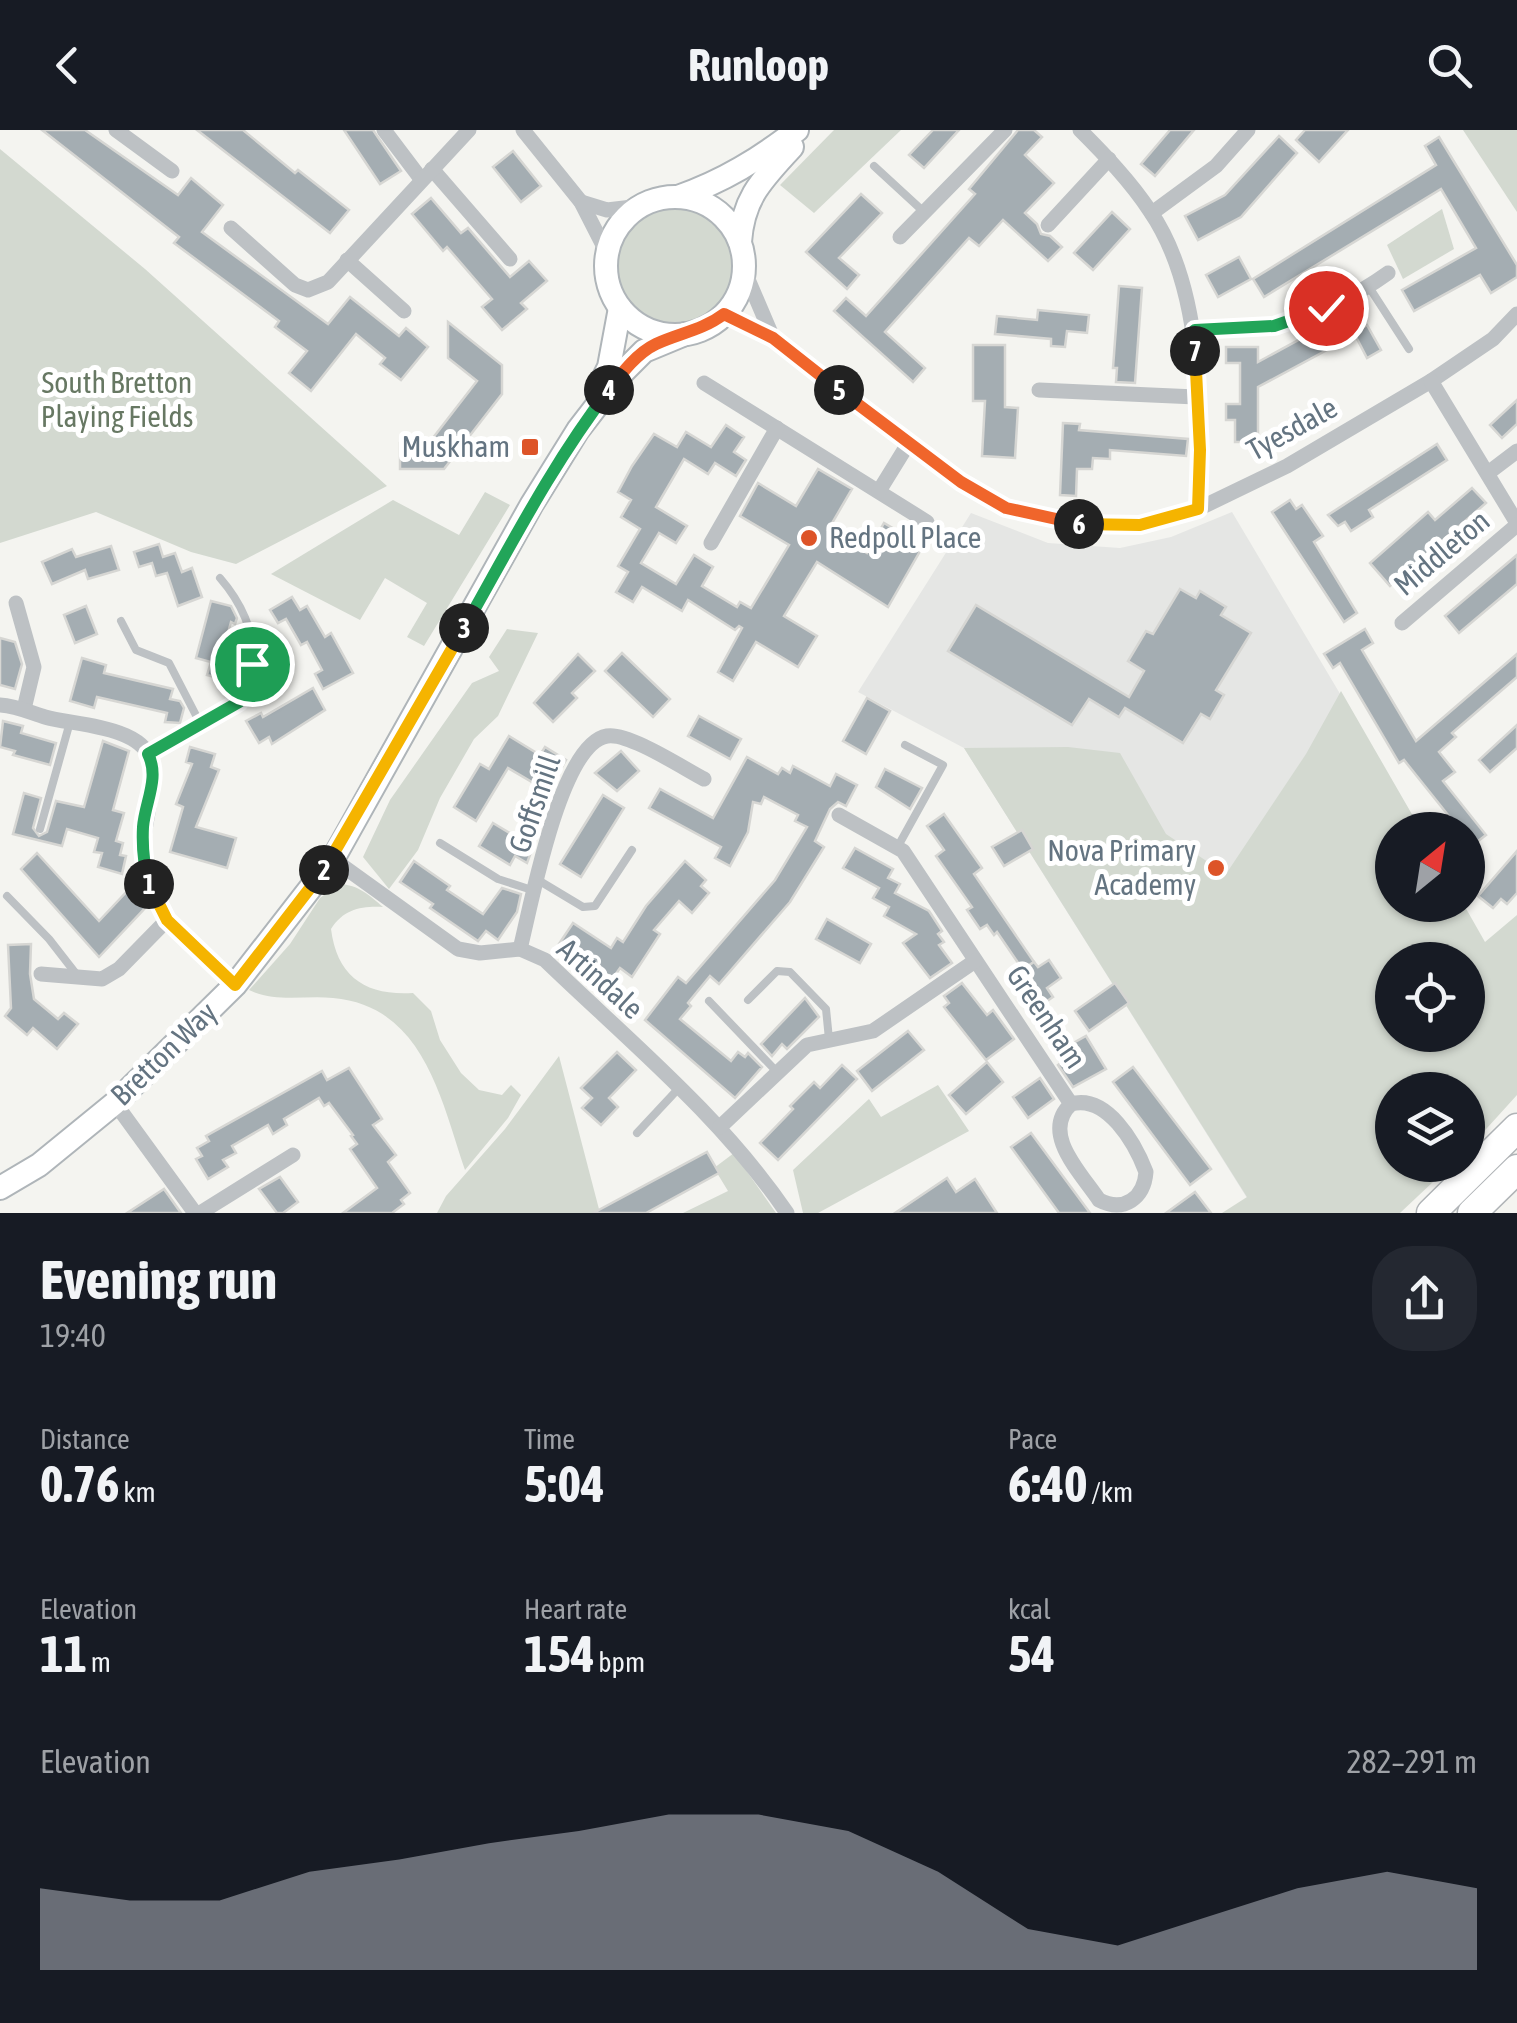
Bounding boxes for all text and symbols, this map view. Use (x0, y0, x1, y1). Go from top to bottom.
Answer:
icon: back (40, 38, 95, 93)
icon: search (1422, 38, 1477, 93)
text: Runloop (688, 39, 829, 91)
pin (1284, 266, 1369, 351)
icon: check (1299, 281, 1354, 336)
pin: 7 (1170, 326, 1220, 376)
text: 7 (1188, 335, 1202, 367)
park label: South Bretton Playing Fields (41, 365, 193, 433)
pin: 4 (584, 365, 634, 415)
pin: 5 (814, 365, 864, 415)
text: 4 (602, 374, 616, 406)
text: 5 (832, 374, 846, 406)
street label: Tyesdale (1241, 390, 1342, 467)
place label: Muskham (402, 429, 510, 463)
marker: Muskham (519, 436, 541, 458)
pin: 6 (1054, 499, 1104, 549)
street label: Middleton (1387, 503, 1496, 602)
text: 6 (1072, 508, 1086, 540)
place label: Redpoll Place (829, 520, 981, 554)
marker: Redpoll Place (798, 527, 820, 549)
pin: 3 (439, 603, 489, 653)
text: 3 (457, 612, 471, 644)
pin (210, 622, 295, 707)
icon: arrive (225, 637, 280, 692)
street label: Goffsmill (501, 750, 567, 857)
north arrow (1375, 812, 1485, 922)
map controls (1375, 812, 1485, 1182)
place label: Nova Primary Academy (1047, 833, 1196, 901)
pin: 2 (299, 845, 349, 895)
text: 2 (317, 854, 331, 886)
marker: Nova Primary Academy (1205, 857, 1227, 879)
pin: 1 (124, 859, 174, 909)
text: 1 (142, 868, 156, 900)
street label: Artindale (551, 931, 650, 1025)
button: locate (1375, 942, 1485, 1052)
street label: Greenham (1000, 959, 1093, 1074)
street label: Bretton Way (103, 995, 223, 1112)
button: layers (1375, 1072, 1485, 1182)
button: share (1372, 1246, 1477, 1351)
text: Evening run (40, 1248, 277, 1311)
text: 19:40 (40, 1317, 106, 1354)
text: Distance (40, 1423, 130, 1455)
text: Time (524, 1423, 575, 1455)
text: Pace (1008, 1423, 1057, 1455)
text: 0.76 (40, 1455, 119, 1513)
text: 5:04 (524, 1455, 604, 1513)
text: 6:40 (1008, 1455, 1087, 1513)
text: km (119, 1476, 156, 1508)
text: /km (1087, 1476, 1133, 1508)
text: Elevation (40, 1593, 137, 1625)
text: Heart rate (524, 1593, 627, 1625)
text: kcal (1008, 1593, 1051, 1625)
text: 11 (40, 1625, 87, 1683)
text: 154 (524, 1625, 595, 1683)
text: 54 (1008, 1625, 1055, 1683)
text: m (87, 1646, 111, 1678)
text: bpm (595, 1646, 645, 1678)
text: Elevation (40, 1743, 151, 1780)
text: 282–291 m (1347, 1743, 1477, 1780)

